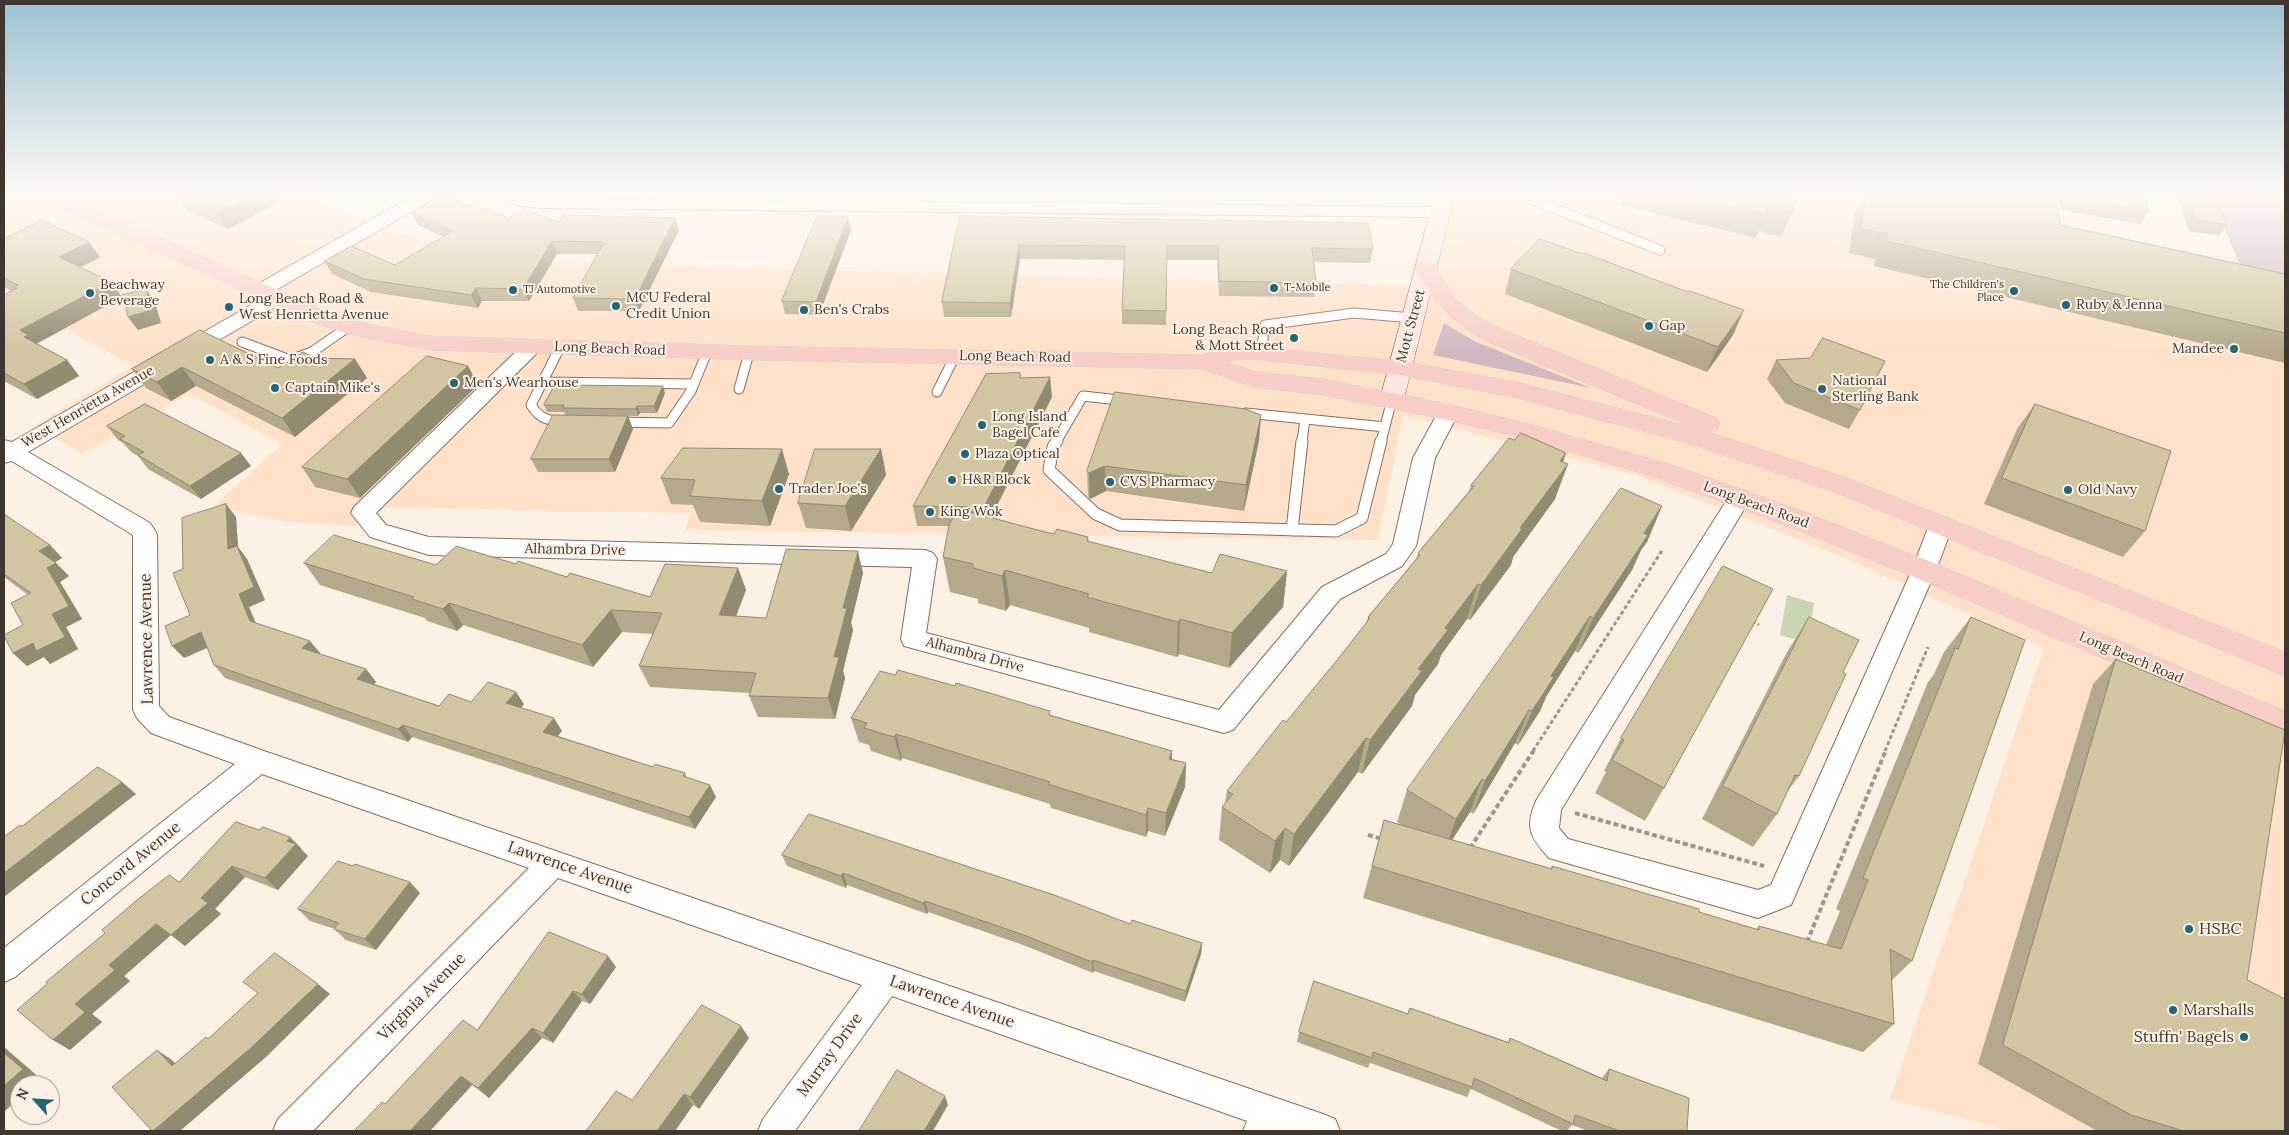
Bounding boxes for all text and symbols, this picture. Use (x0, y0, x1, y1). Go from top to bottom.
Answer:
place label: Beachway Beverage (100, 277, 165, 310)
place label: The Children's Place (1930, 278, 2004, 304)
place label: T-Mobile (1284, 281, 1330, 295)
marker: T-Mobile (1268, 282, 1280, 294)
place label: TJ Automotive (523, 283, 596, 297)
marker: TJ Automotive (507, 284, 519, 296)
marker: The Children's Place (2008, 285, 2020, 297)
marker: Beachway Beverage (84, 287, 96, 299)
street label: Mott Street (1393, 287, 1429, 365)
place label: MCU Federal Credit Union (626, 290, 711, 322)
place label: Long Beach Road & West Henrietta Avenue (239, 291, 389, 324)
place label: Ruby & Jenna (2076, 297, 2162, 313)
marker: Ruby & Jenna (2060, 299, 2072, 311)
marker: MCU Federal Credit Union (610, 300, 622, 312)
marker: Long Beach Road & West Henrietta Avenue (223, 301, 235, 313)
place label: Ben's Crabs (814, 302, 889, 318)
marker: Ben's Crabs (798, 304, 810, 316)
place label: Gap (1659, 318, 1685, 334)
marker: Gap (1643, 320, 1655, 332)
place label: Long Beach Road & Mott Street (1172, 322, 1284, 354)
marker: Long Beach Road & Mott Street (1288, 332, 1300, 344)
street label: Long Beach Road (554, 339, 666, 359)
place label: Mandee (2172, 341, 2224, 357)
marker: Mandee (2228, 343, 2240, 355)
street label: Long Beach Road (959, 348, 1071, 366)
place label: A & S Fine Foods (220, 352, 327, 368)
marker: A & S Fine Foods (204, 354, 216, 366)
street label: West Henrietta Avenue (19, 362, 157, 452)
place label: National Sterling Bank (1832, 373, 1919, 406)
place label: Men's Wearhouse (464, 375, 579, 391)
marker: Men's Wearhouse (448, 377, 460, 389)
place label: Captain Mike's (285, 380, 380, 396)
marker: Captain Mike's (269, 382, 281, 394)
marker: National Sterling Bank (1816, 383, 1828, 395)
place label: Long Island Bagel Cafe (992, 409, 1067, 442)
marker: Long Island Bagel Cafe (976, 419, 988, 431)
place label: Plaza Optical (975, 446, 1060, 462)
marker: Plaza Optical (959, 448, 971, 460)
place label: H&R Block (962, 472, 1031, 488)
marker: H&R Block (946, 474, 958, 486)
place label: CVS Pharmacy (1120, 474, 1215, 490)
marker: CVS Pharmacy (1104, 476, 1116, 488)
street label: Long Beach Road (1701, 478, 1811, 532)
place label: Trader Joe's (789, 481, 867, 497)
place label: Old Navy (2078, 482, 2137, 498)
marker: Trader Joe's (773, 483, 785, 495)
marker: Old Navy (2062, 484, 2074, 496)
place label: King Wok (940, 504, 1003, 520)
marker: King Wok (924, 506, 936, 518)
street label: Alhambra Drive (524, 541, 626, 559)
street label: Lawrence Avenue (136, 573, 158, 705)
street label: Long Beach Road (2076, 628, 2186, 688)
street label: Alhambra Drive (924, 634, 1026, 676)
street label: Concord Avenue (77, 818, 185, 910)
street label: Lawrence Avenue (505, 838, 635, 898)
place label: HSBC (2199, 919, 2242, 939)
marker: HSBC (2183, 923, 2195, 935)
street label: Virginia Avenue (374, 949, 470, 1045)
street label: Lawrence Avenue (887, 972, 1017, 1032)
place label: Marshalls (2183, 1000, 2254, 1020)
marker: Marshalls (2167, 1004, 2179, 1016)
street label: Murray Drive (793, 1009, 867, 1101)
place label: Stuffn' Bagels (2134, 1027, 2234, 1047)
marker: Stuffn' Bagels (2238, 1031, 2250, 1043)
north arrow (10, 1075, 60, 1125)
text: N (12, 1085, 33, 1103)

